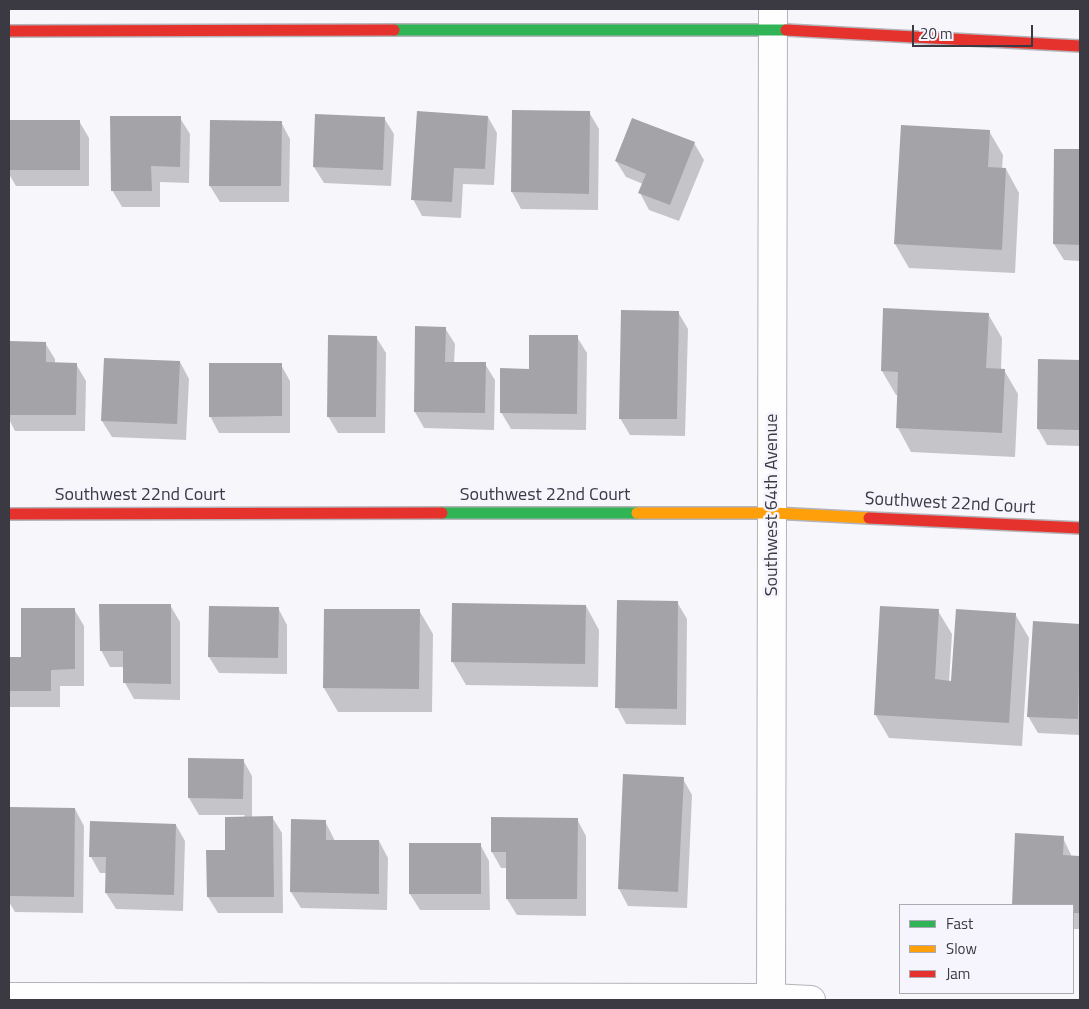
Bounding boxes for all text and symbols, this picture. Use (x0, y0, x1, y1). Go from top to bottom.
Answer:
scale bar (914, 15, 1035, 47)
text: 20 m (920, 22, 953, 45)
street label: Southwest 64th Avenue (762, 414, 784, 596)
street label: Southwest 22nd Court (55, 485, 225, 507)
street label: Southwest 22nd Court (460, 485, 630, 507)
street label: Southwest 22nd Court (864, 489, 1036, 519)
legend (899, 904, 1074, 994)
text: Fast (946, 912, 973, 935)
text: Slow (946, 937, 977, 960)
text: Jam (946, 962, 970, 985)

